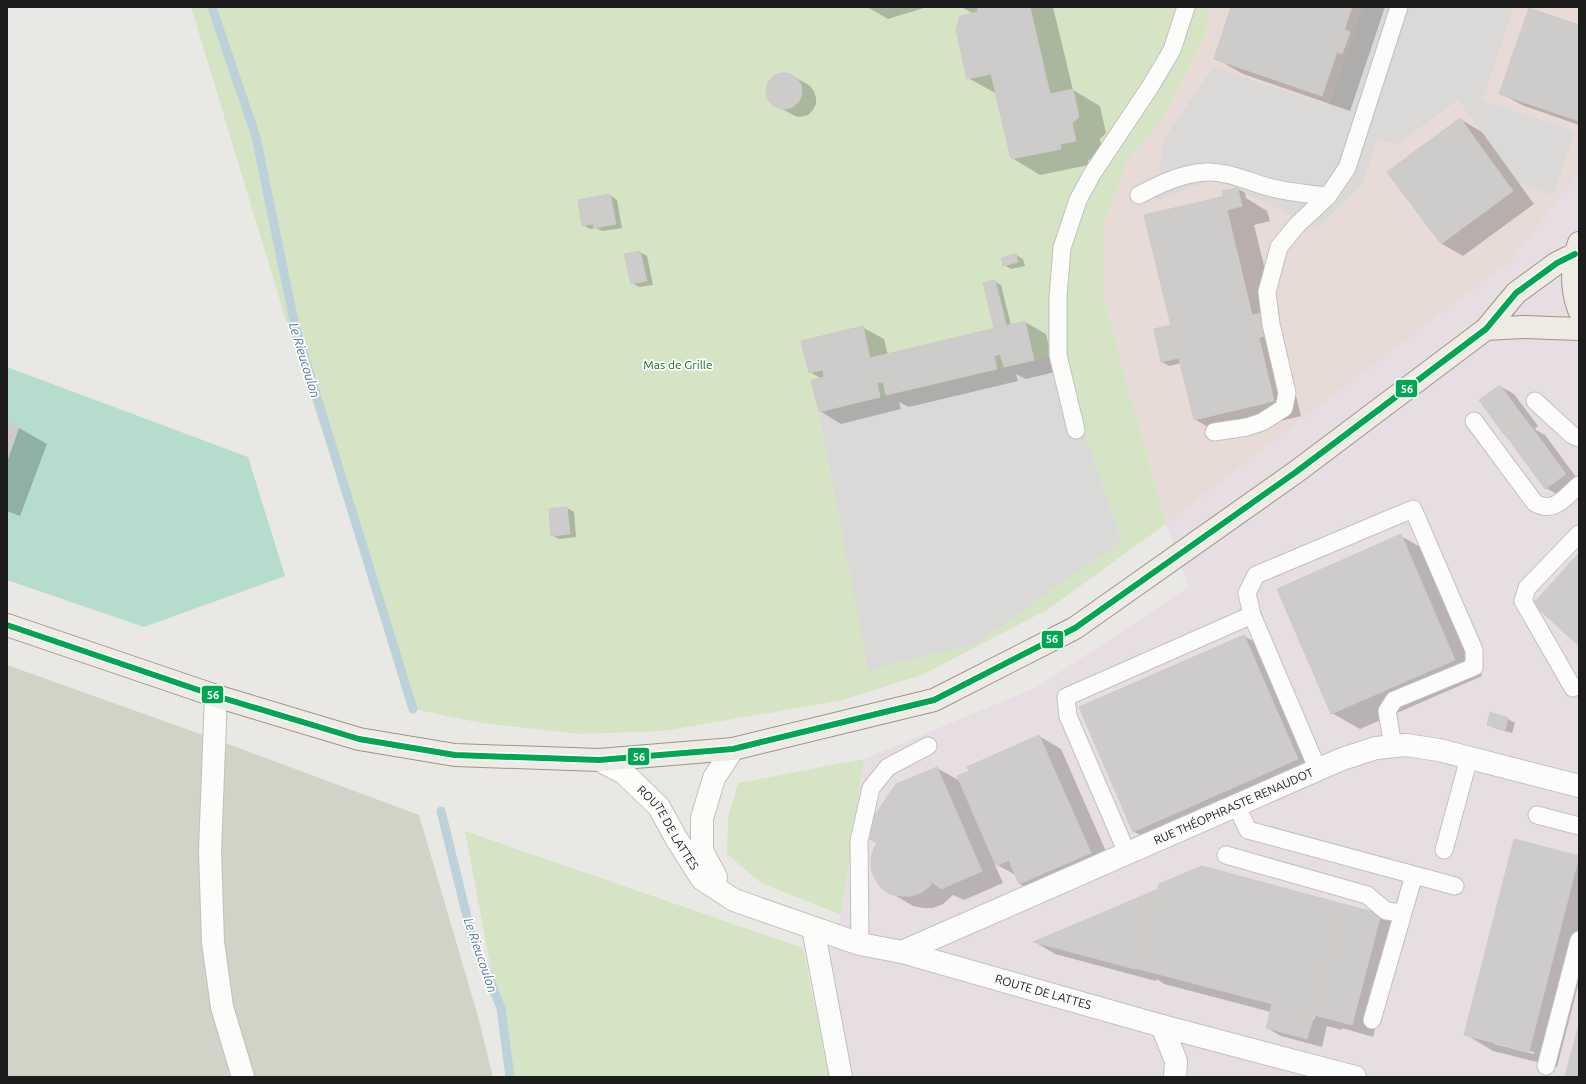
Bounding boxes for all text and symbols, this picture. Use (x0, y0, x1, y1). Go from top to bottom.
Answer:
water label: Le Rieucoulon (287, 321, 323, 399)
park label: Mas de Grille (643, 358, 713, 371)
line badge: 56 (1395, 379, 1418, 398)
text: 56 (1401, 383, 1413, 395)
line badge: 56 (1041, 630, 1064, 649)
text: 56 (1046, 633, 1058, 645)
line badge: 56 (201, 685, 224, 704)
text: 56 (207, 689, 219, 701)
line badge: 56 (627, 747, 650, 766)
text: 56 (633, 751, 645, 763)
street label: RUE THÉOPHRASTE RENAUDOT (1151, 765, 1315, 847)
street label: ROUTE DE LATTES (635, 783, 701, 872)
water label: Le Rieucoulon (462, 916, 500, 994)
street label: ROUTE DE LATTES (994, 972, 1093, 1012)

